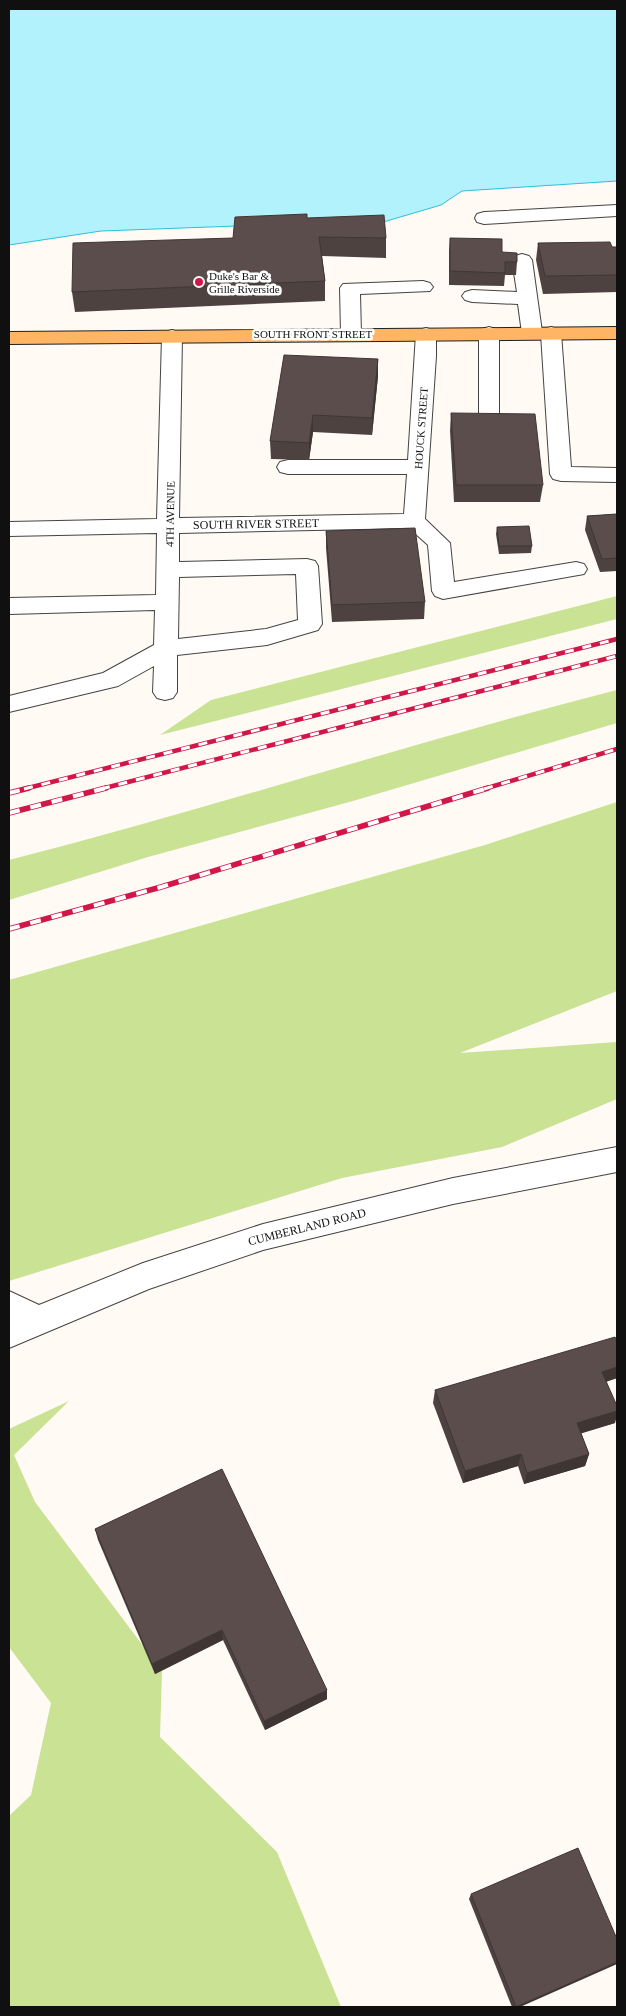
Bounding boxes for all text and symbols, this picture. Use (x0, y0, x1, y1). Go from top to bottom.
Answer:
place label: Duke's Bar & Grille Riverside (209, 270, 280, 295)
marker: Duke's Bar & Grille Riverside (193, 276, 205, 288)
street label: SOUTH FRONT STREET (254, 328, 372, 340)
street label: HOUCK STREET (412, 386, 430, 469)
street label: 4TH AVENUE (163, 481, 177, 547)
street label: SOUTH RIVER STREET (193, 516, 320, 532)
street label: CUMBERLAND ROAD (247, 1205, 368, 1248)

